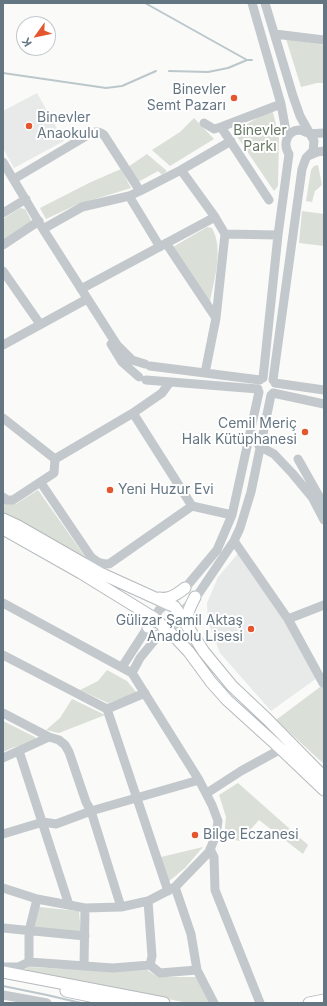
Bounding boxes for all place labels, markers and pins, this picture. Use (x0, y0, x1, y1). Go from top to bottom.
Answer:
place label: Binevler Semt Pazarı (147, 82, 226, 114)
marker: Binevler Semt Pazarı (229, 93, 239, 103)
place label: Binevler Anaokulu (37, 110, 99, 142)
marker: Binevler Anaokulu (24, 121, 34, 131)
place label: Cemil Meriç Halk Kütüphanesi (182, 416, 297, 448)
marker: Cemil Meriç Halk Kütüphanesi (300, 427, 310, 437)
place label: Yeni Huzur Evi (118, 482, 214, 498)
marker: Yeni Huzur Evi (105, 485, 115, 495)
place label: Gülizar Şamil Aktaş Anadolu Lisesi (116, 613, 243, 646)
marker: Gülizar Şamil Aktaş Anadolu Lisesi (246, 624, 256, 634)
place label: Bilge Eczanesi (203, 827, 299, 843)
marker: Bilge Eczanesi (190, 830, 200, 840)

